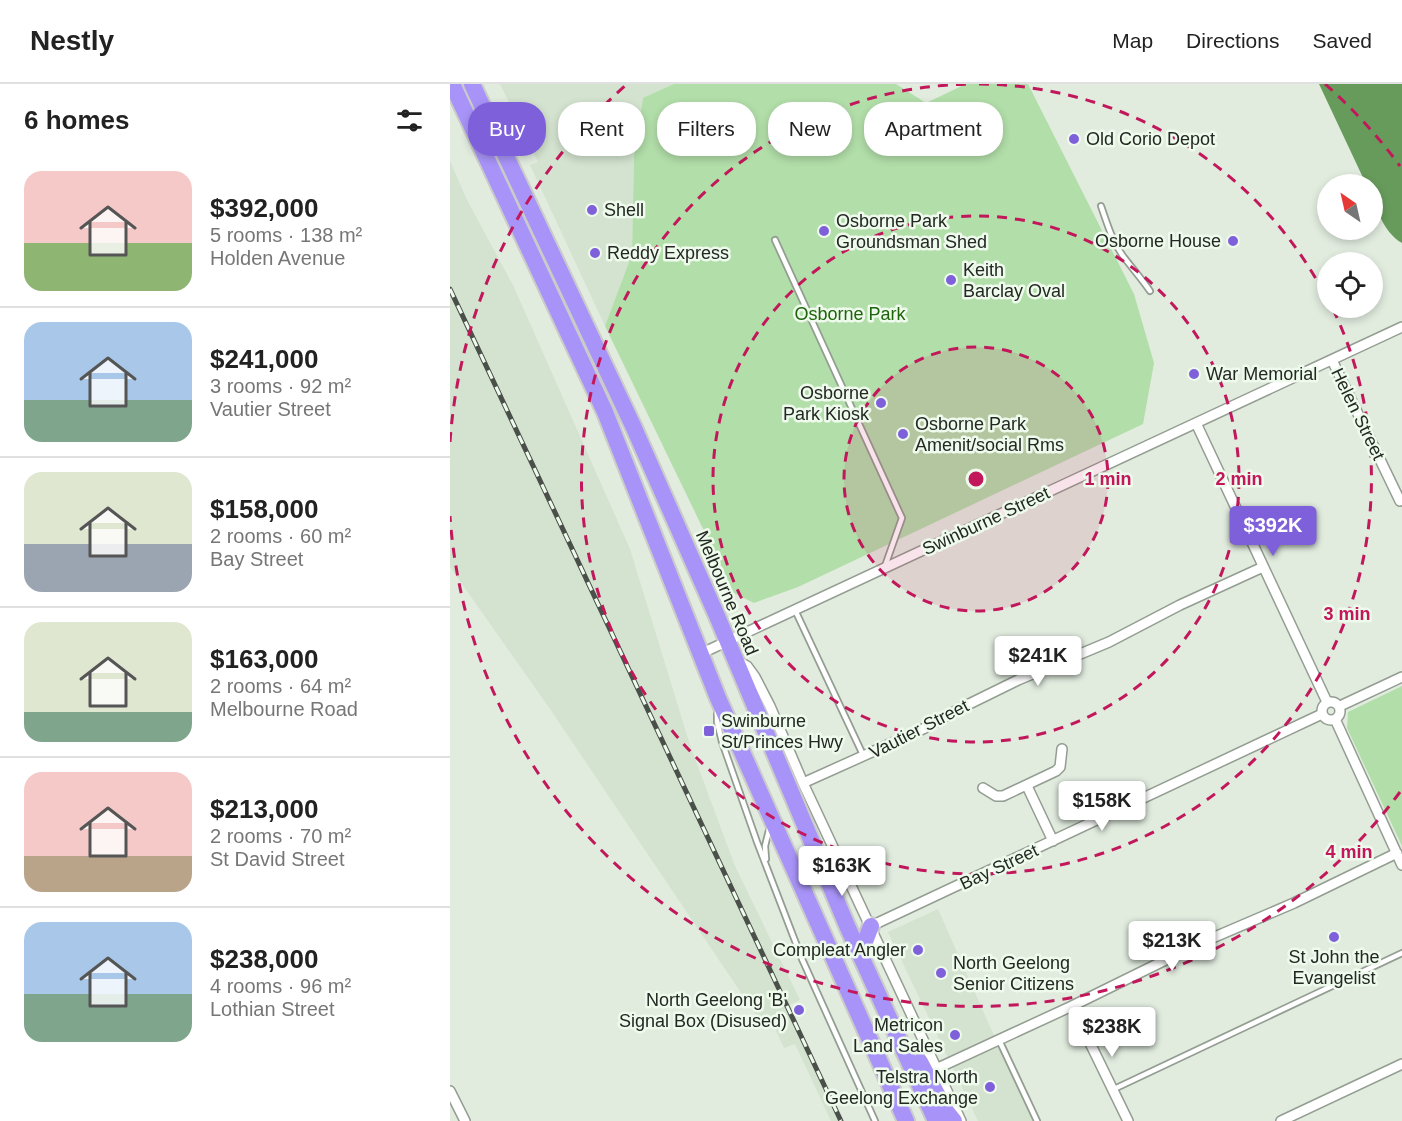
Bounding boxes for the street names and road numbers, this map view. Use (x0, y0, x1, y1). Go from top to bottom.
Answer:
street label: Helen Street (1327, 365, 1389, 463)
street label: Swinburne Street (919, 483, 1053, 559)
street label: Melbourne Road (692, 528, 762, 658)
street label: Vautier Street (866, 695, 972, 763)
street label: Bay Street (957, 840, 1041, 894)

